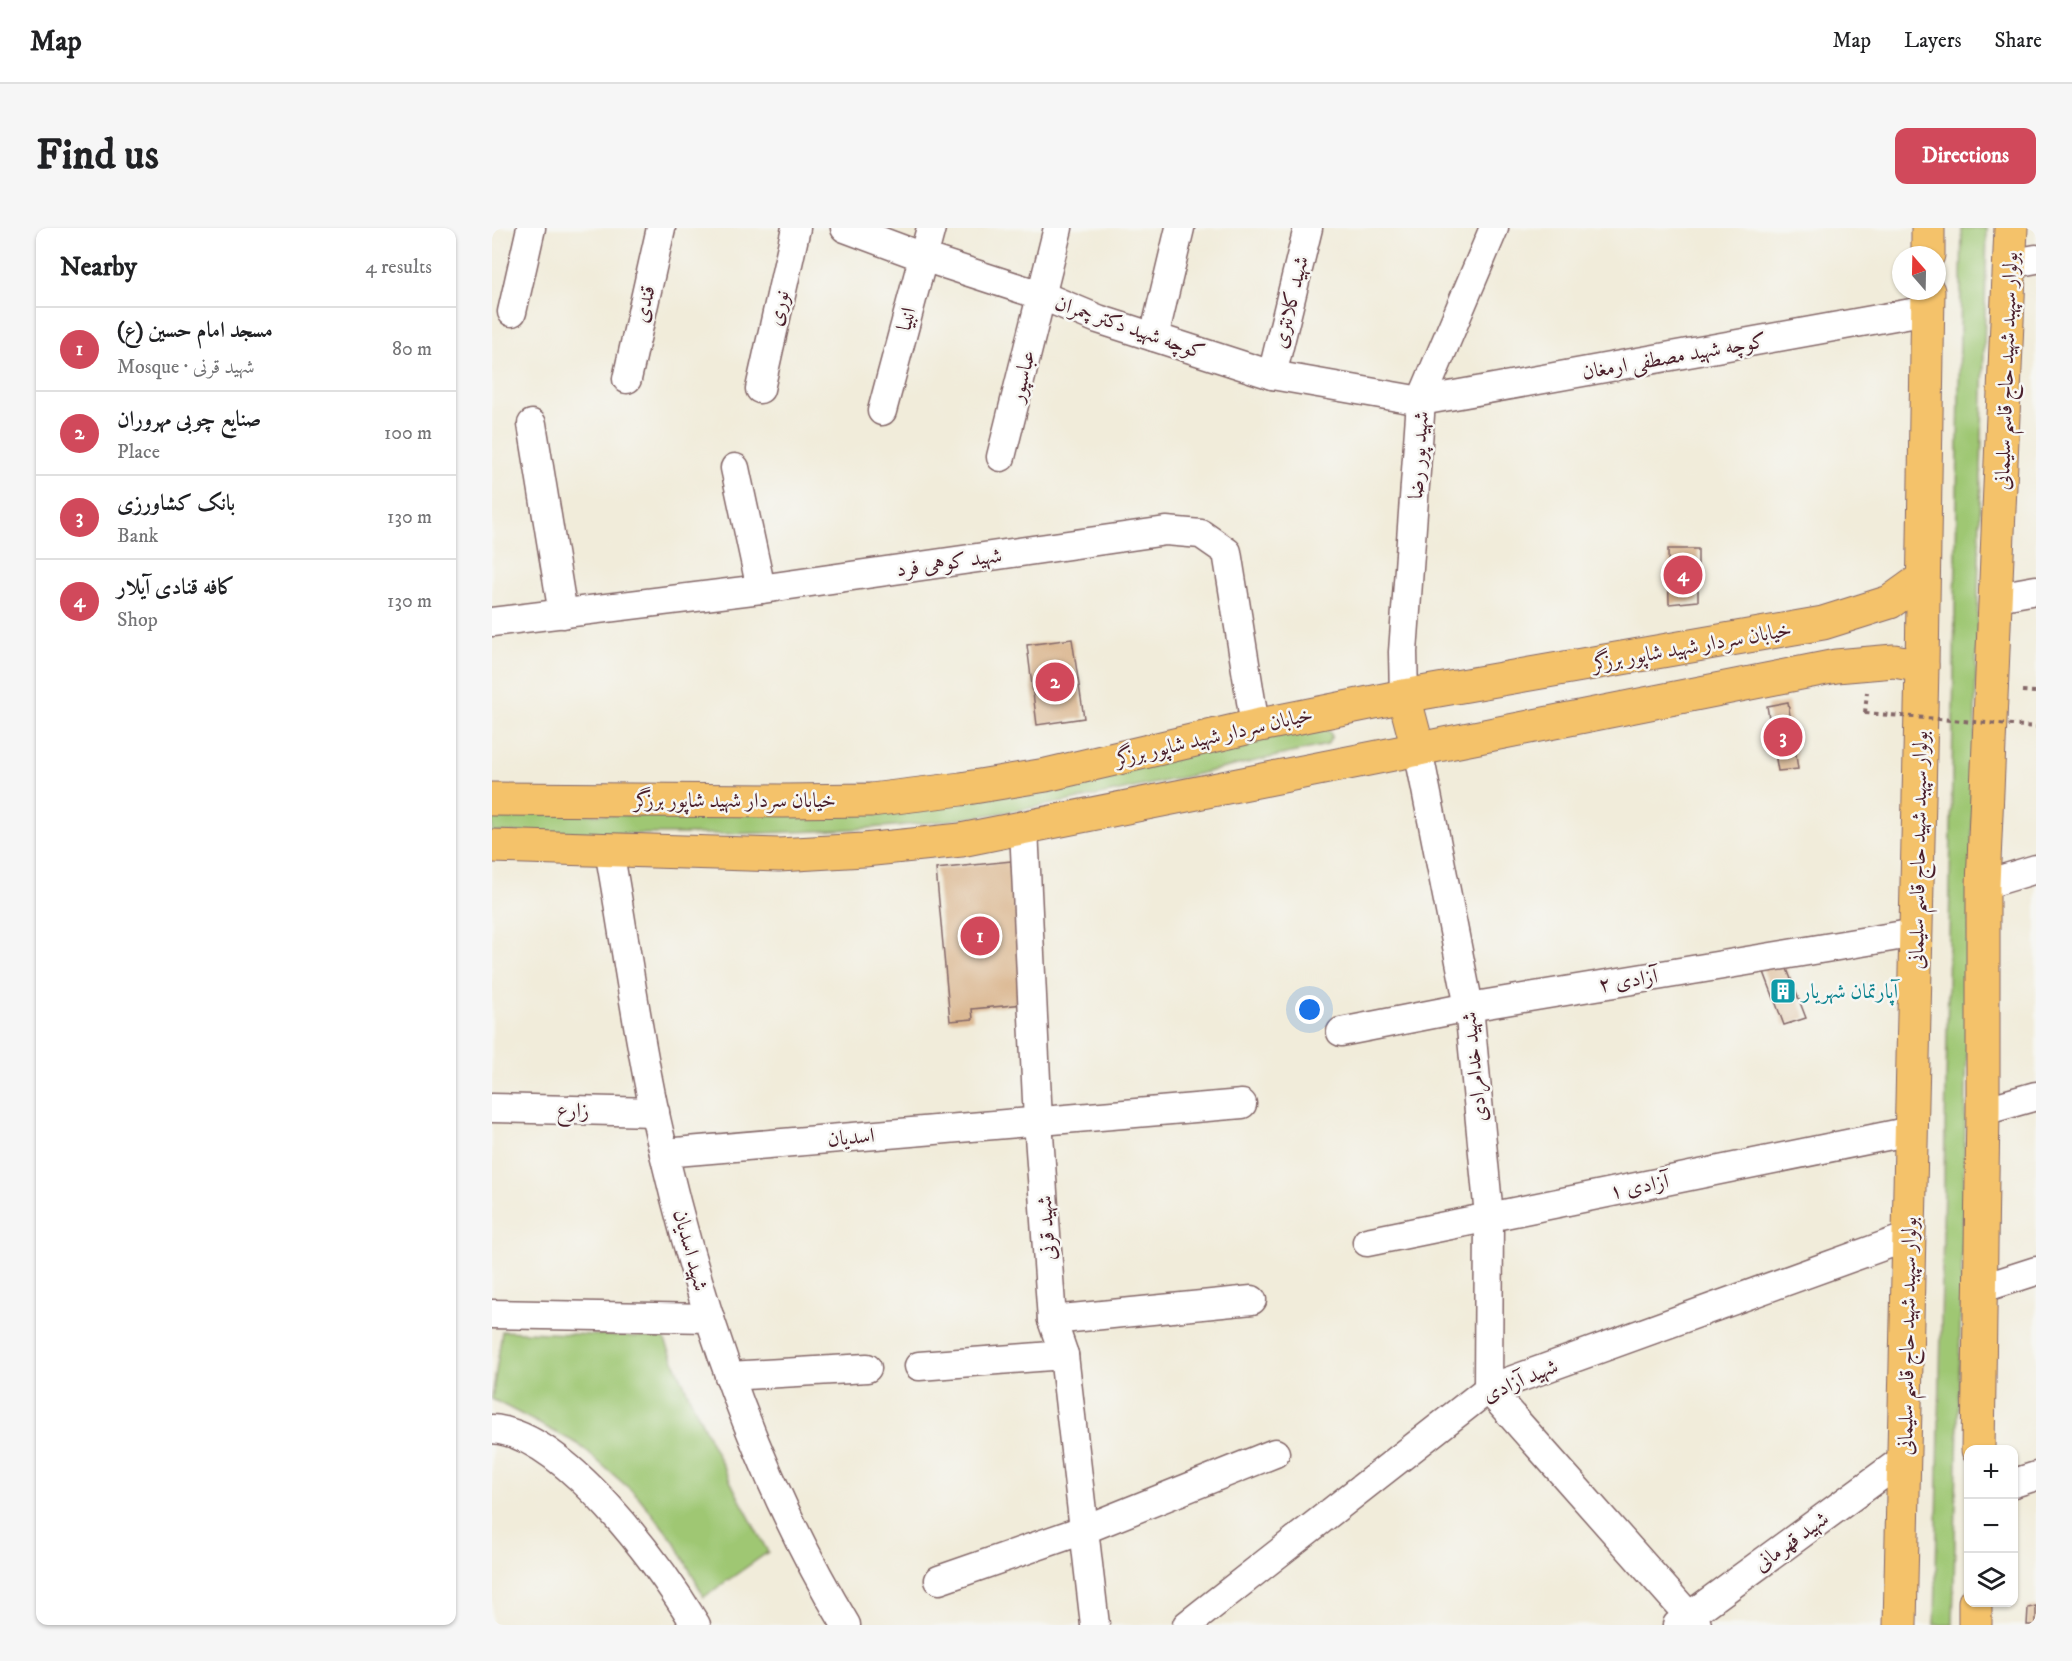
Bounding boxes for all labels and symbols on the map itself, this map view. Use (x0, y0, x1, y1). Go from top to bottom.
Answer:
north arrow (1892, 246, 1946, 300)
street label: بولوار سپهبد شهید حاج قاسم سلیمانی (1990, 251, 2031, 491)
street label: شهید کلانتری (1267, 253, 1315, 351)
street label: قندی (628, 283, 662, 325)
street label: نوری (762, 288, 796, 329)
street label: کوچه شهید دکتر چمران (1051, 290, 1208, 366)
street label: انبیا (891, 305, 923, 334)
street label: کوچه شهید مصطفی ارمغان (1580, 328, 1769, 387)
street label: عباسپور (1004, 348, 1042, 407)
street label: شهید پور رضا (1403, 410, 1436, 500)
street label: شهید کوهی فرد (895, 543, 1004, 583)
pin: 4 (1664, 552, 1702, 598)
street label: خیابان سردار شهید شاپور برزگر (1588, 615, 1794, 679)
pin: 2 (1036, 660, 1074, 704)
street label: خیابان سردار شهید شاپور برزگر (1111, 700, 1316, 774)
pin: 3 (1764, 714, 1802, 760)
street label: بولوار سپهبد شهید حاج قاسم سلیمانی (1904, 730, 1941, 970)
street label: خیابان سردار شهید شاپور برزگر (632, 786, 836, 815)
pin: 1 (960, 914, 1000, 958)
street label: آزادی ۲ (1596, 962, 1662, 999)
building icon: آپارتمان شهریار (1768, 976, 1798, 1006)
place label: آپارتمان شهریار (1800, 978, 1901, 1006)
your location (1295, 995, 1324, 1024)
street label: شهید خدامرادی (1456, 1010, 1495, 1123)
street label: زارع (556, 1098, 590, 1128)
street label: اسدیان (826, 1123, 876, 1153)
street label: آزادی ۱ (1607, 1167, 1673, 1205)
street label: شهید قرنی (1032, 1194, 1062, 1261)
street label: شهید اسدیان (667, 1207, 713, 1294)
street label: بولوار سپهبد شهید حاج قاسم سلیمانی (1893, 1216, 1930, 1456)
street label: شهید آزادی (1478, 1353, 1562, 1408)
street label: شهید قهرمانی (1749, 1506, 1834, 1578)

